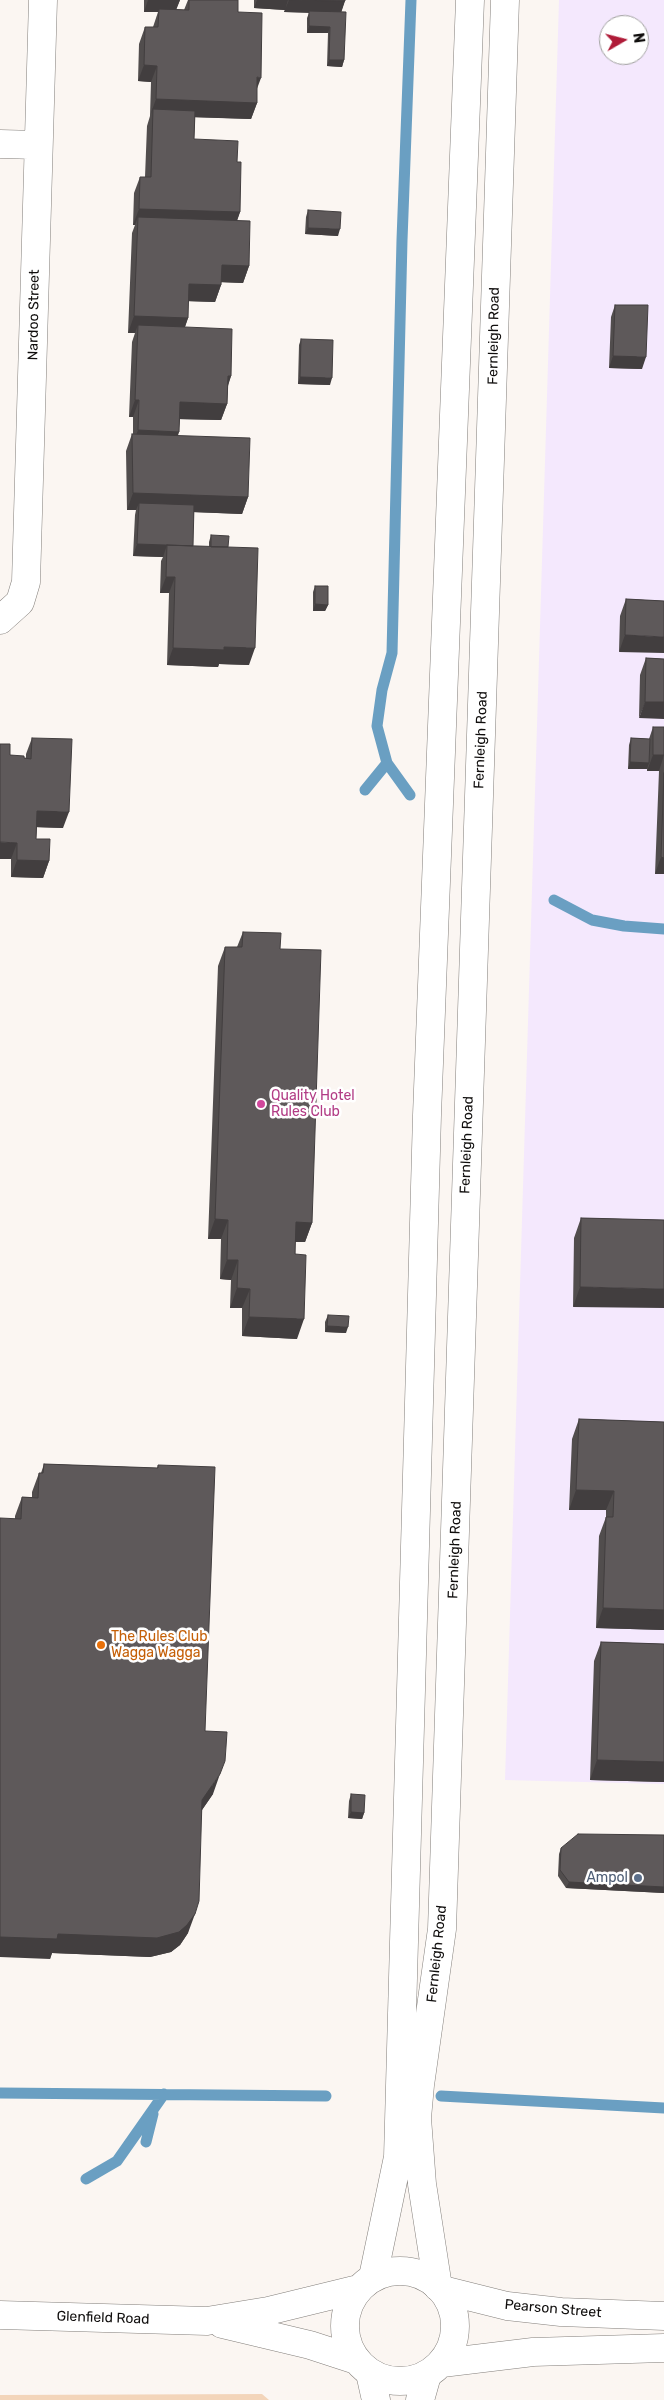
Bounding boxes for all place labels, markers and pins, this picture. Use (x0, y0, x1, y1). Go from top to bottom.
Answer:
place label: Quality Hotel Rules Club (271, 1088, 355, 1120)
marker: Quality Hotel Rules Club (255, 1098, 267, 1110)
place label: The Rules Club Wagga Wagga (111, 1629, 208, 1661)
marker: The Rules Club Wagga Wagga (95, 1639, 107, 1651)
place label: Ampol (586, 1870, 628, 1886)
marker: Ampol (632, 1872, 644, 1884)

